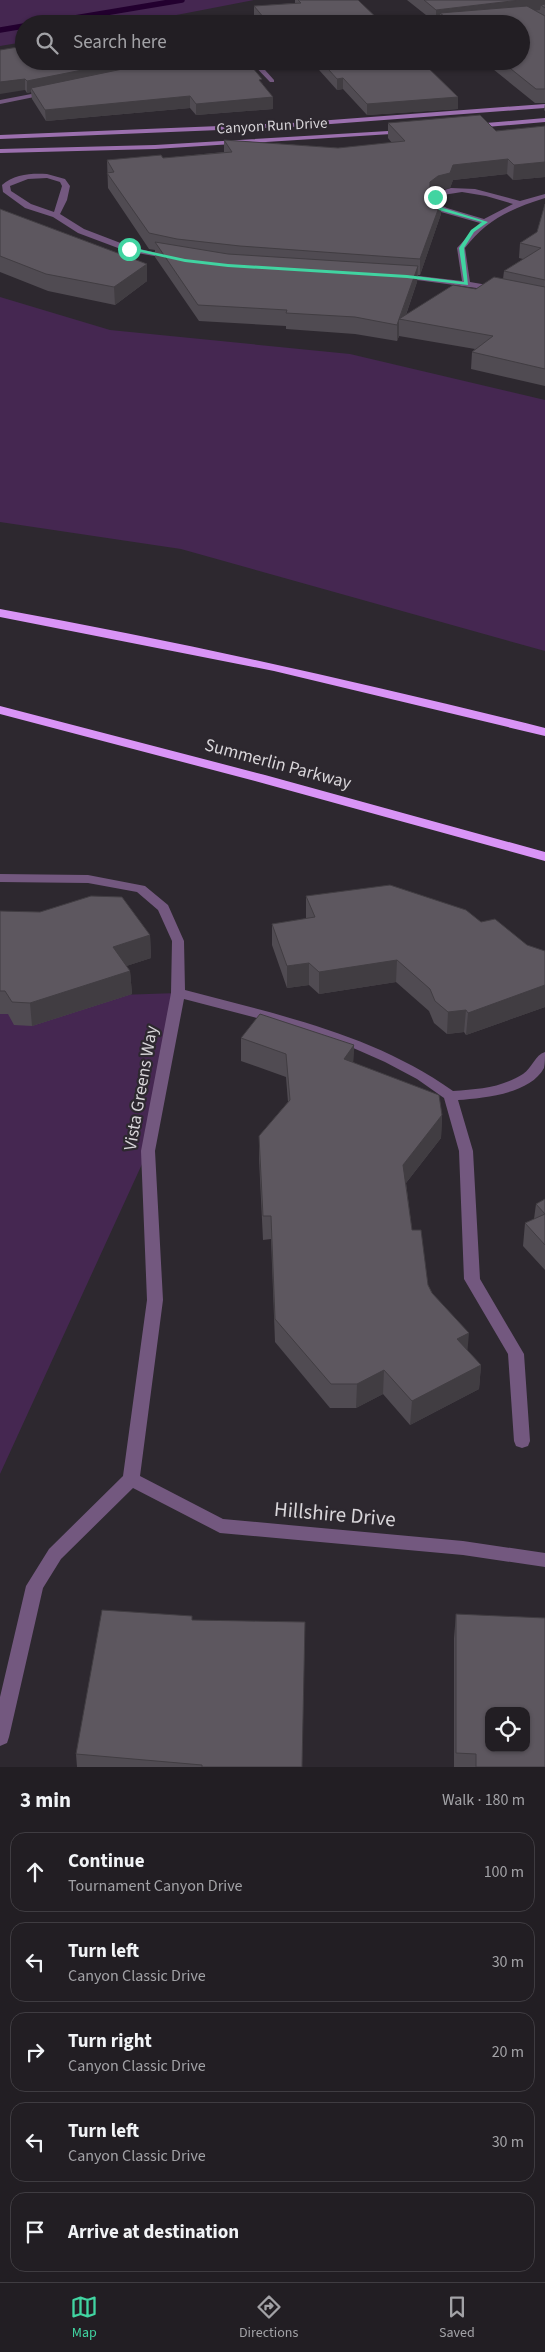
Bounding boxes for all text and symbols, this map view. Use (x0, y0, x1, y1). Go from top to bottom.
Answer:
search box (15, 15, 530, 70)
icon: search (33, 29, 61, 57)
text: Search here (73, 29, 167, 56)
street label: Canyon Run Drive (216, 113, 328, 139)
route end (424, 186, 447, 209)
route start (118, 238, 141, 261)
street label: Summerlin Parkway (202, 732, 355, 796)
street label: Vista Greens Way (118, 1023, 164, 1153)
street label: Hillshire Drive (273, 1494, 397, 1534)
map controls (485, 1707, 530, 1752)
button: locate (485, 1707, 530, 1752)
text: 3 min (20, 1785, 71, 1815)
text: Walk · 180 m (442, 1789, 525, 1811)
text: Continue (68, 1848, 145, 1875)
icon: ahead (21, 1858, 49, 1886)
text: 100 m (484, 1861, 524, 1883)
text: Tournament Canyon Drive (68, 1875, 243, 1897)
text: Turn left (68, 1938, 139, 1965)
icon: left (21, 1948, 49, 1976)
text: 30 m (492, 1951, 524, 1973)
text: Canyon Classic Drive (68, 1965, 206, 1987)
text: Turn right (68, 2028, 152, 2055)
icon: right (21, 2038, 49, 2066)
text: 20 m (492, 2041, 524, 2063)
text: Canyon Classic Drive (68, 2055, 206, 2077)
text: Turn left (68, 2118, 139, 2145)
icon: left (21, 2128, 49, 2156)
text: 30 m (492, 2131, 524, 2153)
text: Canyon Classic Drive (68, 2145, 206, 2167)
icon: arrive (21, 2218, 49, 2246)
text: Arrive at destination (68, 2219, 239, 2246)
tab: Map (70, 2293, 98, 2343)
tab: Directions (239, 2293, 298, 2343)
tab: Saved (439, 2293, 475, 2343)

